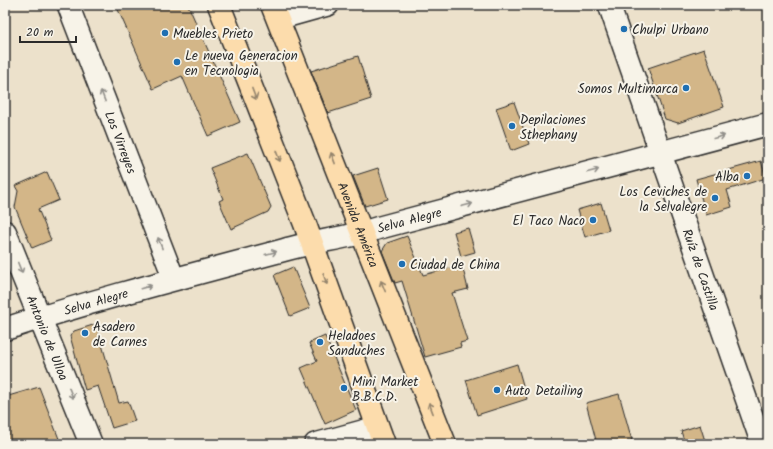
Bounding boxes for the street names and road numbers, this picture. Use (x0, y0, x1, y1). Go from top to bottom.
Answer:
street label: Los Virreyes (98, 108, 141, 178)
street label: Avenida América (331, 179, 383, 271)
street label: Selva Alegre (375, 202, 444, 240)
street label: Ruíz de Castilla (676, 226, 724, 314)
street label: Selva Alegre (62, 284, 131, 322)
street label: Antonio de Ulloa (20, 292, 73, 384)

